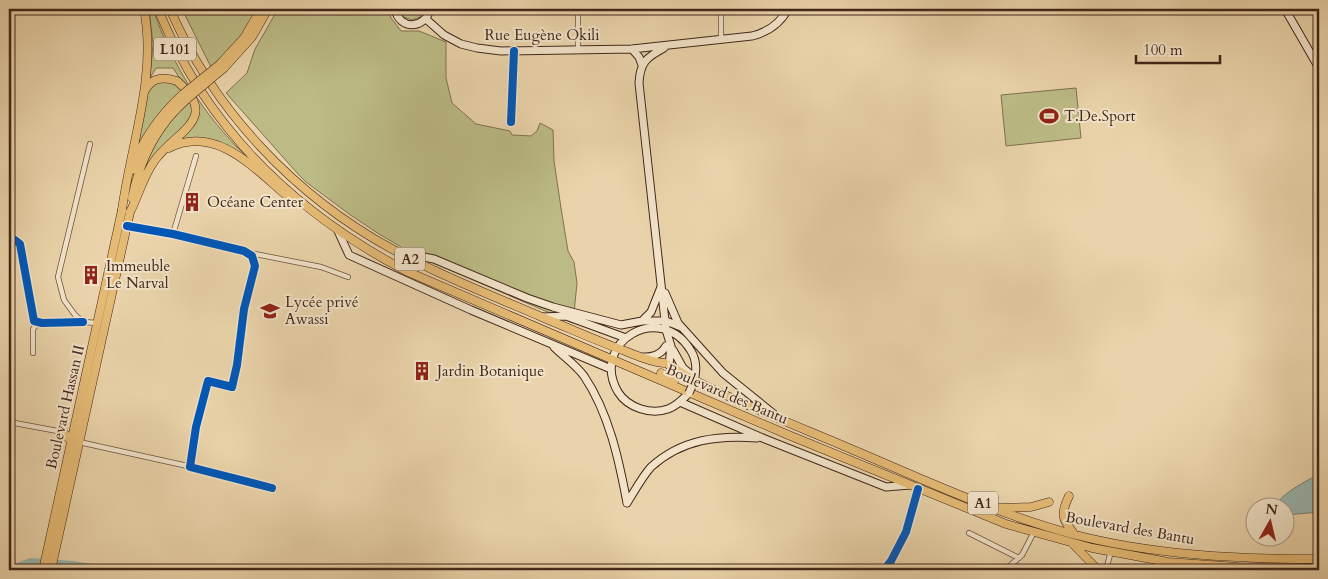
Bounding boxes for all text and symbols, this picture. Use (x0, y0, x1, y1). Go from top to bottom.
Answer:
street label: Rue Eugène Okili (485, 25, 599, 45)
scale bar (1136, 32, 1219, 64)
road number: L101 (154, 38, 196, 61)
text: 100 m (1143, 40, 1183, 60)
sports icon: T.De.Sport (1038, 105, 1060, 127)
place label: T.De.Sport (1064, 106, 1136, 126)
building icon: Océane Center (181, 191, 203, 213)
place label: Océane Center (207, 192, 304, 212)
road number: A2 (395, 248, 425, 270)
place label: Immeuble Le Narval (106, 256, 170, 293)
building icon: Immeuble Le Narval (80, 264, 102, 286)
place label: Lycée privé Awassi (285, 292, 359, 329)
school or university icon: Lycée privé Awassi (259, 300, 281, 322)
street label: Boulevard Hassan II (41, 343, 89, 471)
street label: Boulevard des Bantu (663, 359, 791, 429)
building icon: Jardin Botanique (411, 360, 433, 382)
place label: Jardin Botanique (435, 361, 544, 381)
road number: A1 (968, 492, 998, 514)
north arrow (1246, 496, 1296, 546)
text: N (1264, 499, 1279, 520)
street label: Boulevard des Bantu (1064, 507, 1196, 549)

